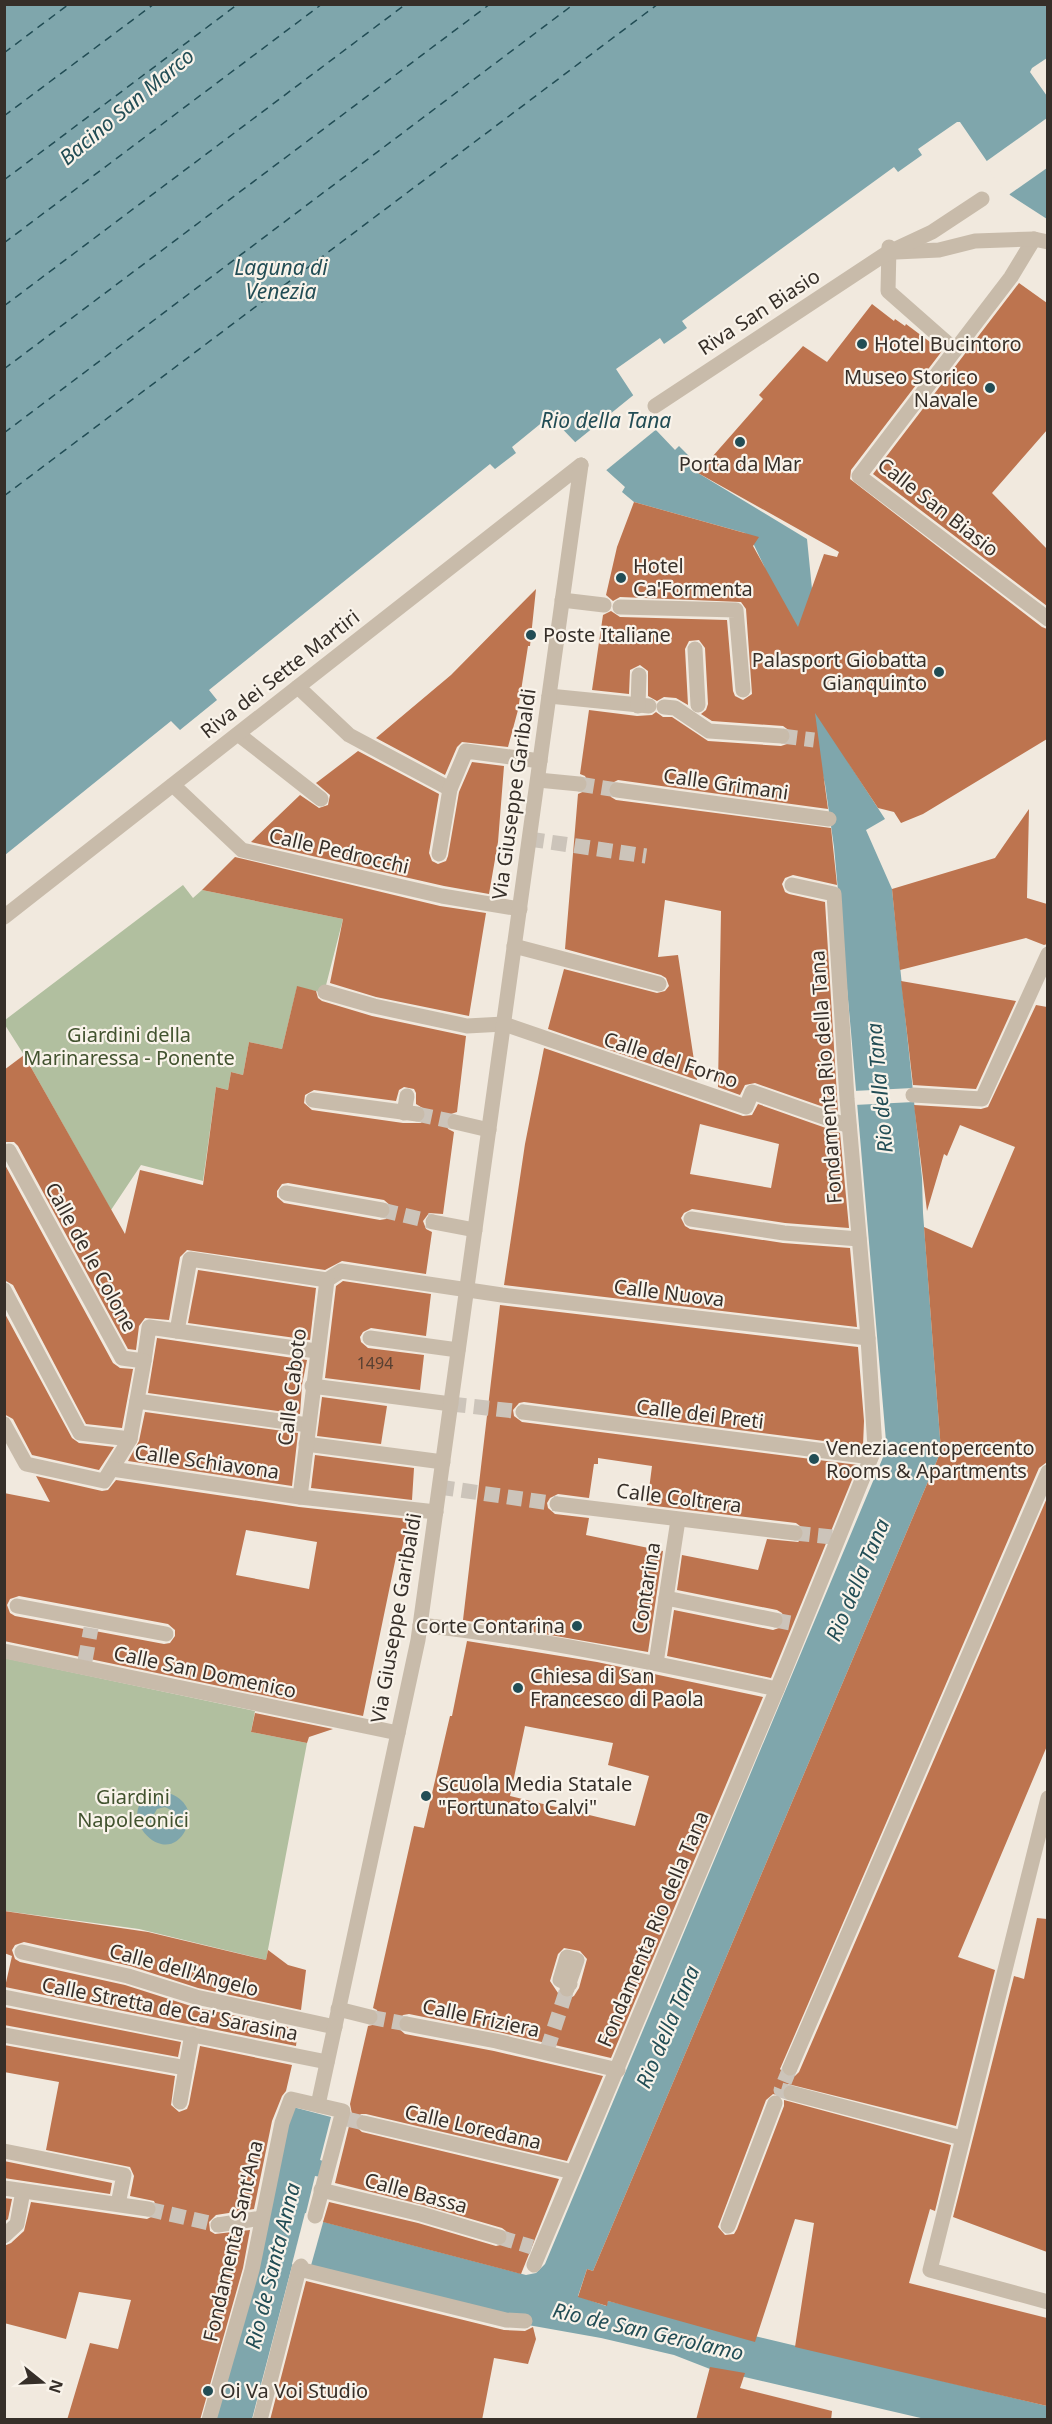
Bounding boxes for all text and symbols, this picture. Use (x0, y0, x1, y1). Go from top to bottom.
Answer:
water label: Bacino San Marco (53, 42, 200, 171)
water label: Laguna di Venezia (234, 253, 328, 305)
street label: Riva San Biasio (693, 262, 825, 361)
place label: Hotel Bucintoro (874, 330, 1022, 357)
marker: Hotel Bucintoro (855, 337, 869, 351)
place label: Museo Storico Navale (844, 363, 978, 413)
marker: Museo Storico Navale (983, 381, 997, 395)
water label: Rio della Tana (541, 406, 671, 434)
marker: Porta da Mar (733, 435, 747, 449)
place label: Porta da Mar (679, 450, 801, 477)
street label: Calle San Biasio (872, 451, 1004, 562)
place label: Hotel Ca'Formenta (633, 552, 753, 602)
marker: Hotel Ca'Formenta (614, 571, 628, 585)
street label: Riva dei Sette Martiri (195, 603, 365, 744)
place label: Poste Italiane (543, 621, 671, 648)
marker: Poste Italiane (524, 628, 538, 642)
place label: Palasport Giobatta Gianquinto (752, 646, 927, 696)
marker: Palasport Giobatta Gianquinto (932, 665, 946, 679)
street label: Via Giuseppe Garibaldi (485, 687, 542, 901)
street label: Calle Grimani (662, 761, 790, 806)
street label: Calle Pedrocchi (266, 821, 412, 880)
street label: Fondamenta Rio della Tana (803, 949, 848, 1205)
park label: Giardini della Marinaressa - Ponente (23, 1021, 235, 1071)
water label: Rio della Tana (859, 1022, 899, 1154)
street label: Calle del Forno (600, 1025, 742, 1094)
street label: Calle de le Colone (39, 1177, 144, 1336)
street label: Calle Nuova (612, 1272, 726, 1313)
street label: Calle Caboto (271, 1327, 312, 1447)
house number: 1494 (357, 1352, 393, 1374)
street label: Calle dei Preti (635, 1392, 765, 1435)
place label: Veneziacentopercento Rooms & Apartments (826, 1434, 1035, 1484)
street label: Calle Schiavona (133, 1438, 281, 1485)
marker: Veneziacentopercento Rooms & Apartments (807, 1452, 821, 1466)
street label: Calle Coltrera (615, 1476, 743, 1519)
street label: Via Giuseppe Garibaldi (364, 1511, 427, 1725)
water label: Rio della Tana (819, 1514, 895, 1645)
street label: Contarina (625, 1540, 666, 1636)
place label: Corte Contarina (416, 1612, 565, 1639)
marker: Corte Contarina (570, 1619, 584, 1633)
street label: Calle San Domenico (111, 1639, 299, 1704)
place label: Chiesa di San Francesco di Paola (530, 1662, 704, 1712)
marker: Chiesa di San Francesco di Paola (511, 1681, 525, 1695)
place label: Scuola Media Statale "Fortunato Calvi" (438, 1770, 632, 1820)
park label: Giardini Napoleonici (77, 1783, 189, 1833)
marker: Scuola Media Statale "Fortunato Calvi" (419, 1789, 433, 1803)
street label: Fondamenta Rio della Tana (592, 1807, 714, 2051)
street label: Calle dell'Angelo (106, 1937, 262, 2002)
water label: Rio della Tana (631, 1962, 705, 2092)
street label: Calle Stretta de Ca' Sarasina (40, 1970, 301, 2047)
street label: Calle Friziera (420, 1992, 542, 2043)
street label: Calle Loredana (402, 2098, 544, 2155)
street label: Fondamenta Sant'Ana (196, 2137, 269, 2344)
street label: Calle Bassa (362, 2166, 470, 2219)
water label: Rio de Santa Anna (238, 2180, 306, 2352)
water label: Rio de San Gerolamo (550, 2295, 746, 2367)
north arrow (12, 2352, 72, 2412)
text: N (44, 2377, 69, 2396)
place label: Oi Va Voi Studio (220, 2377, 368, 2404)
marker: Oi Va Voi Studio (201, 2384, 215, 2398)

